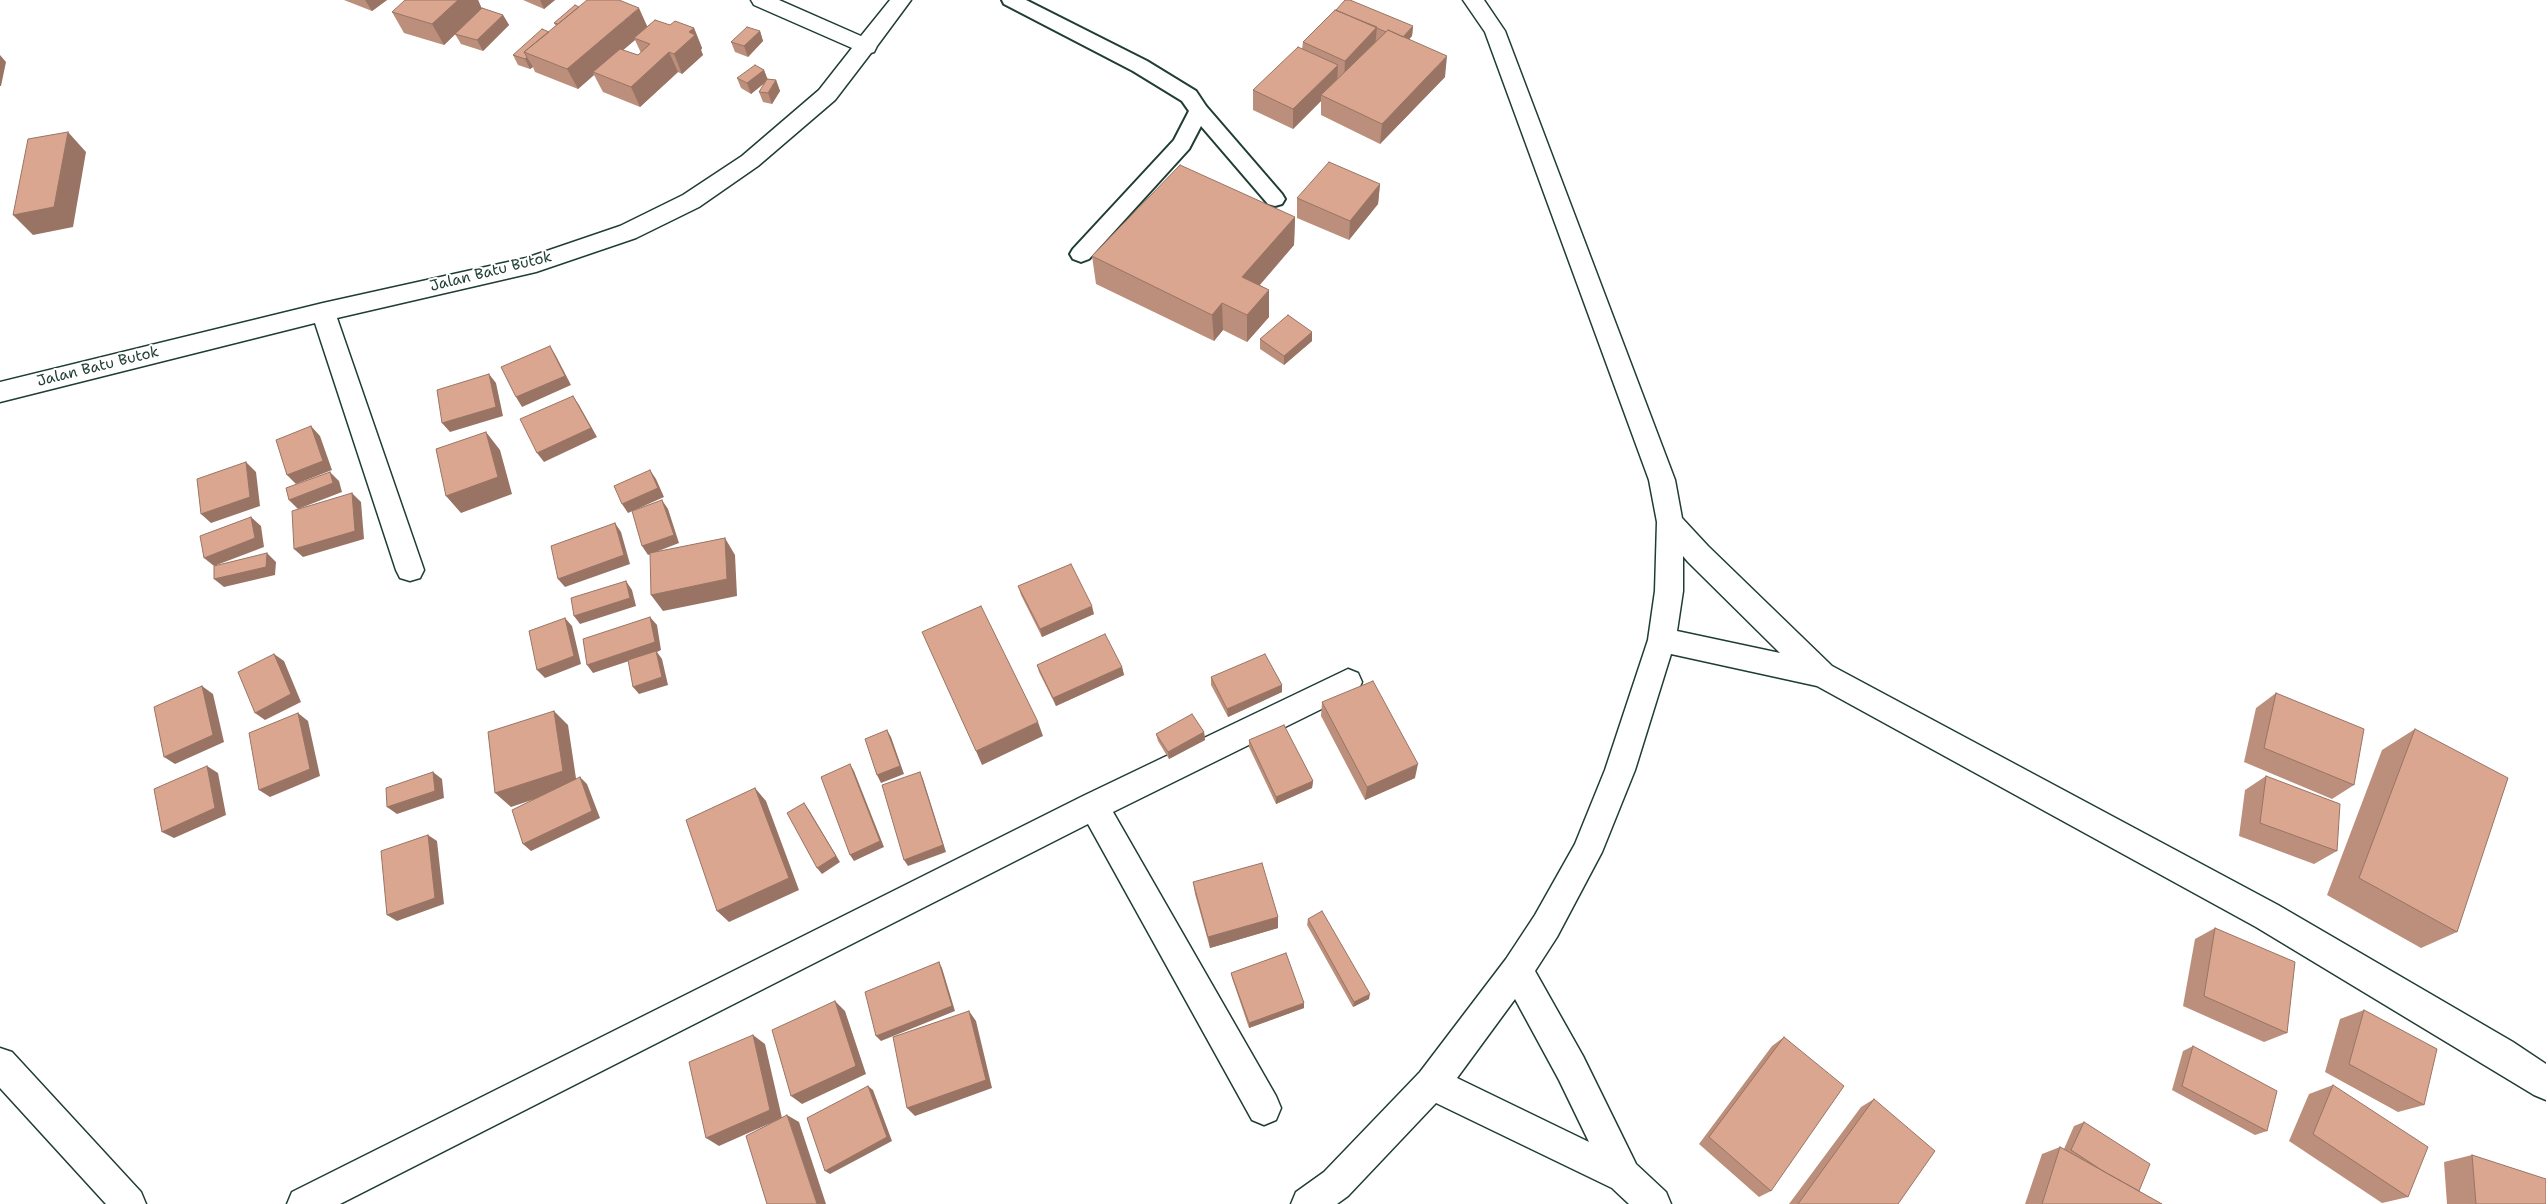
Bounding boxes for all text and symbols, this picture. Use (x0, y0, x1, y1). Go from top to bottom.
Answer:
street label: Jalan Batu Butok (428, 248, 554, 296)
street label: Jalan Batu Butok (35, 343, 161, 391)

